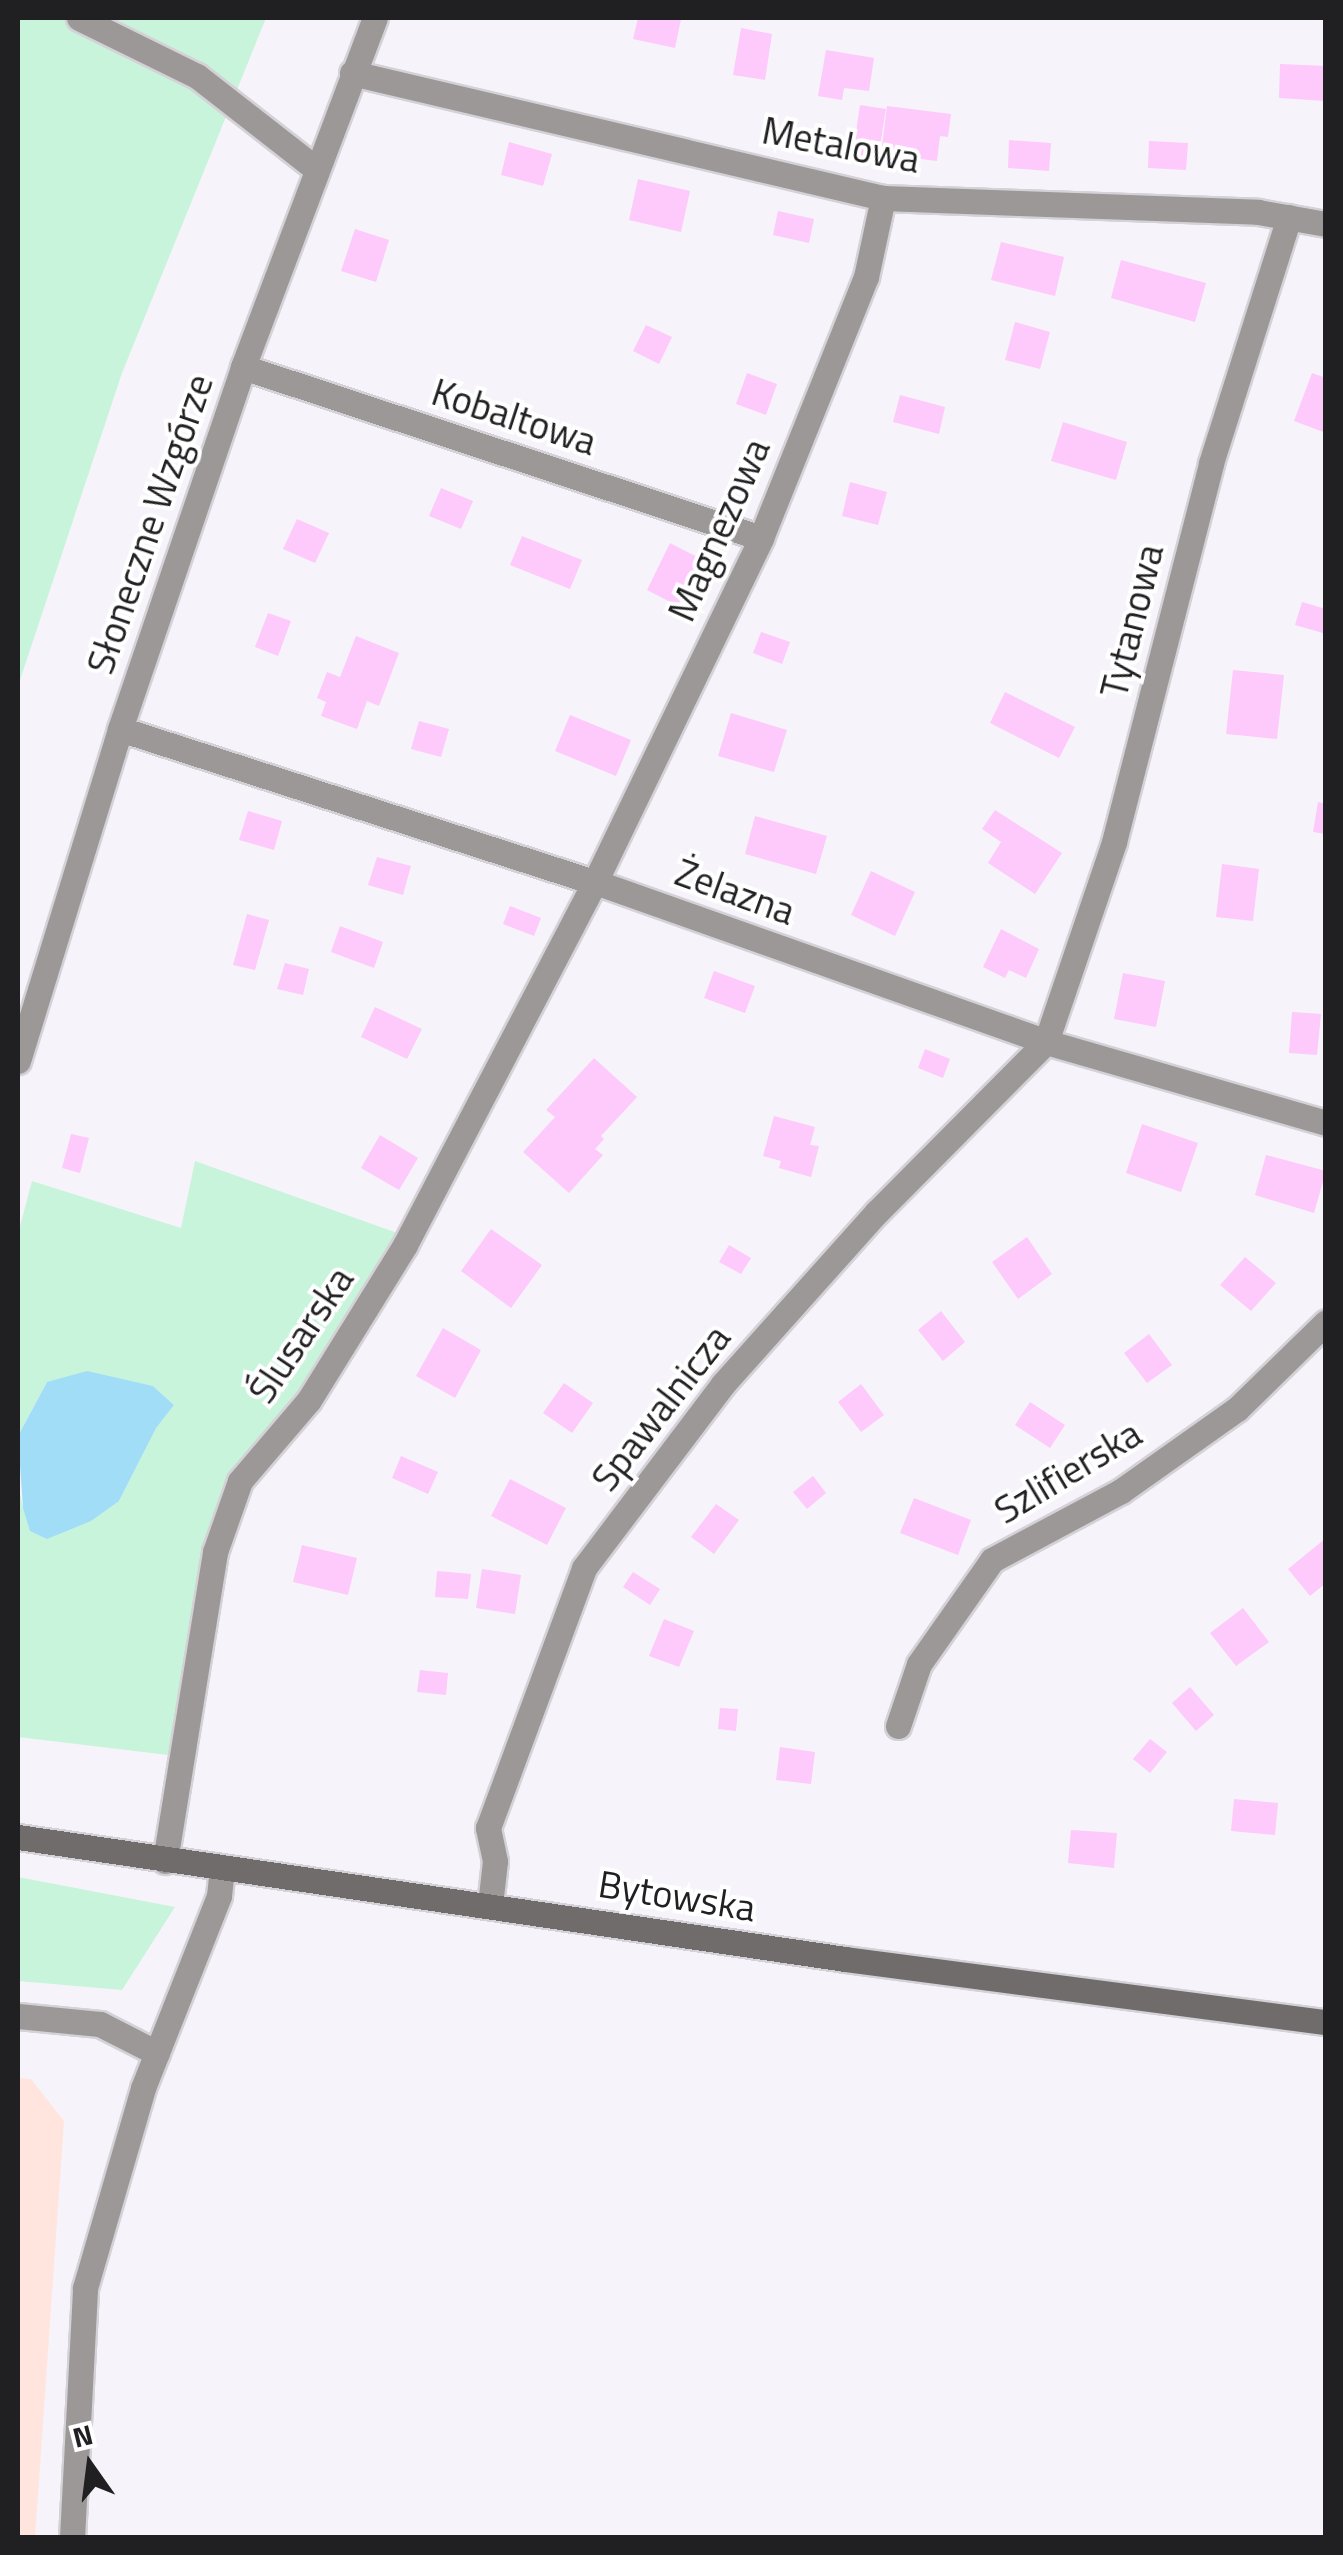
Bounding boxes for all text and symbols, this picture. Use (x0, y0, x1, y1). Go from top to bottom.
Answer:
street label: Metalowa (758, 107, 924, 183)
street label: Słoneczne Wzgórze (77, 368, 223, 680)
street label: Kobaltowa (426, 369, 602, 465)
street label: Magnezowa (659, 432, 779, 628)
street label: Tytanowa (1091, 540, 1173, 702)
street label: Żelazna (669, 849, 801, 935)
street label: Ślusarska (239, 1258, 363, 1412)
street label: Spawalnicza (582, 1316, 740, 1500)
street label: Szlifierska (986, 1411, 1150, 1533)
street label: Bytowska (595, 1861, 759, 1931)
text: N (68, 2412, 97, 2459)
north arrow (40, 2415, 140, 2515)

